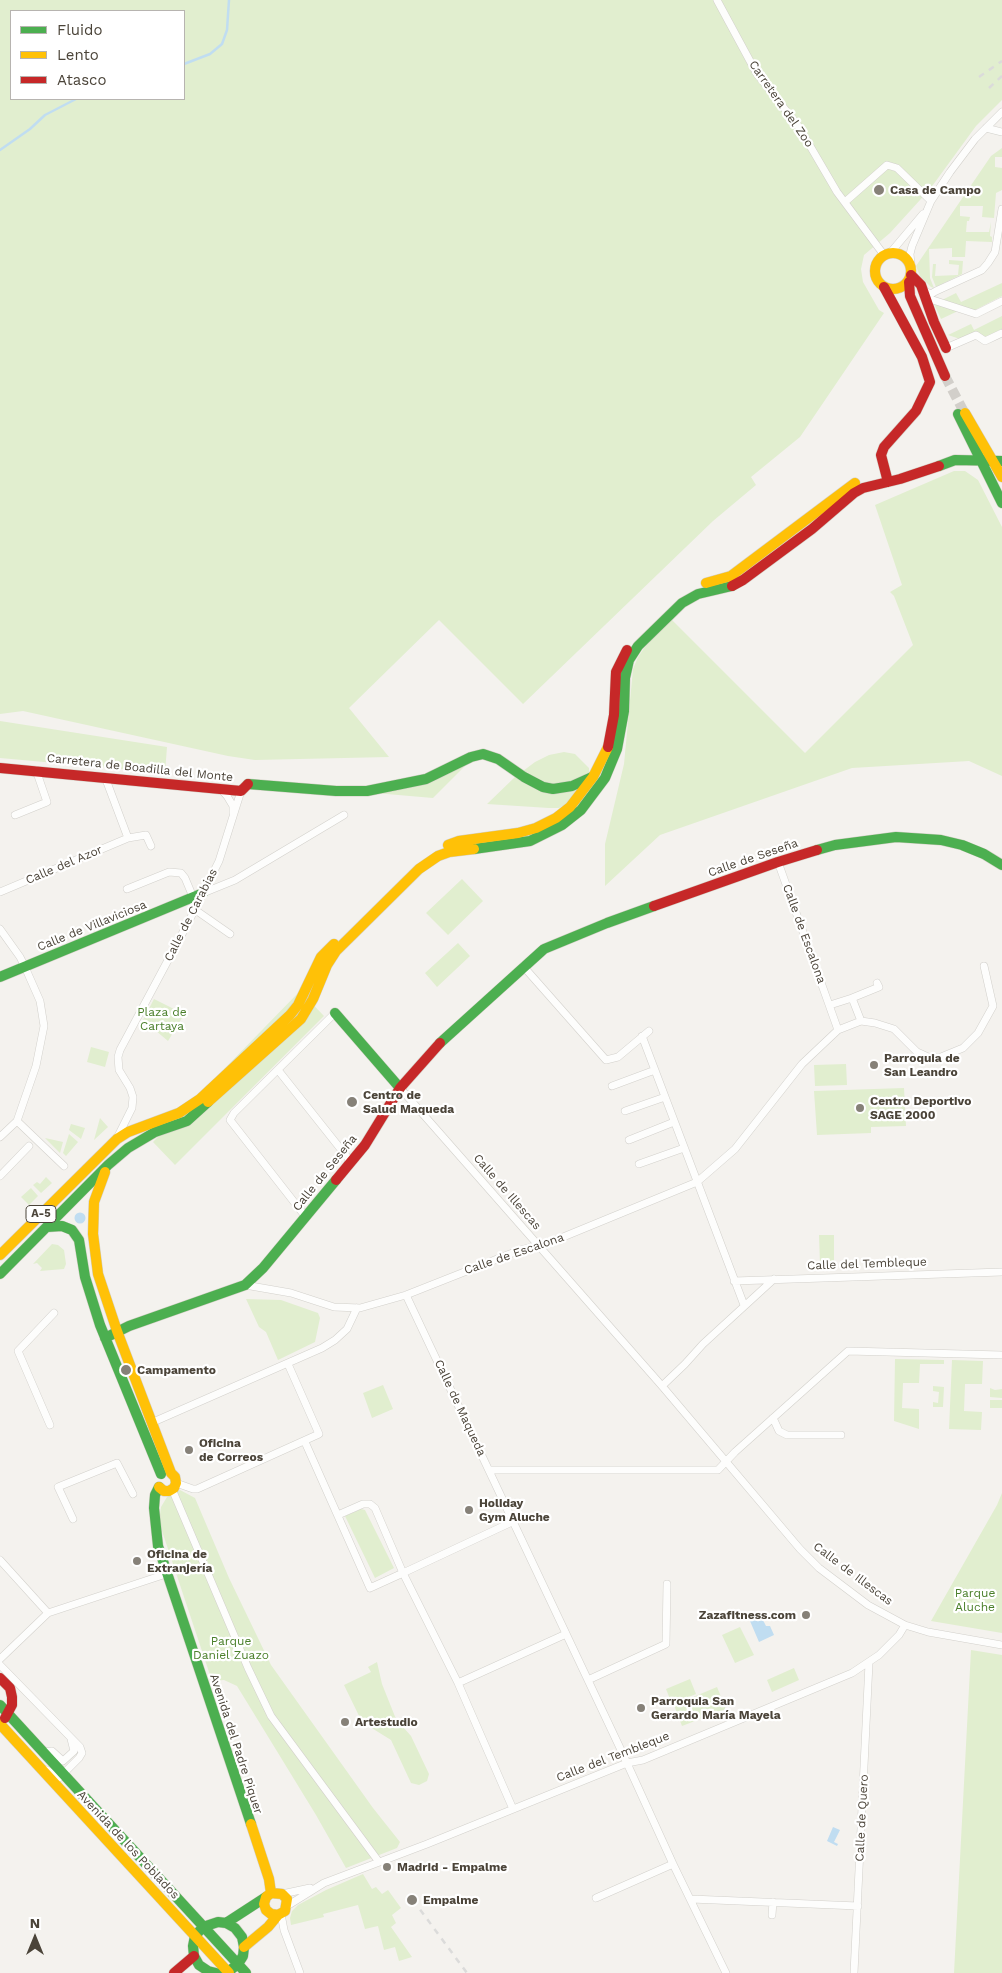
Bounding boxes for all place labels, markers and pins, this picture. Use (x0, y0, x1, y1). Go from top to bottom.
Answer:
marker: Casa de Campo (872, 183, 886, 197)
place label: Casa de Campo (890, 183, 981, 197)
place label: Parroquia de San Leandro (884, 1051, 960, 1079)
marker: Parroquia de San Leandro (868, 1059, 880, 1071)
place label: Centro de Salud Maqueda (363, 1088, 454, 1116)
place label: Centro Deportivo SAGE 2000 (870, 1094, 971, 1122)
marker: Centro de Salud Maqueda (345, 1095, 359, 1109)
marker: Centro Deportivo SAGE 2000 (854, 1102, 866, 1114)
marker: Campamento (119, 1363, 133, 1377)
place label: Campamento (137, 1363, 216, 1377)
place label: Oficina de Correos (199, 1436, 263, 1464)
marker: Oficina de Correos (183, 1444, 195, 1456)
place label: Holiday Gym Aluche (479, 1496, 550, 1524)
marker: Holiday Gym Aluche (463, 1504, 475, 1516)
place label: Oficina de Extranjería (147, 1547, 212, 1575)
marker: Oficina de Extranjería (131, 1555, 143, 1567)
place label: Zazafitness.com (699, 1608, 796, 1622)
marker: Zazafitness.com (800, 1609, 812, 1621)
place label: Parroquia San Gerardo María Mayela (651, 1694, 781, 1722)
marker: Parroquia San Gerardo María Mayela (635, 1702, 647, 1714)
place label: Artestudio (355, 1715, 418, 1729)
marker: Artestudio (339, 1716, 351, 1728)
place label: Madrid - Empalme (397, 1860, 507, 1874)
marker: Madrid - Empalme (381, 1861, 393, 1873)
marker: Empalme (405, 1893, 419, 1907)
place label: Empalme (423, 1893, 478, 1907)

